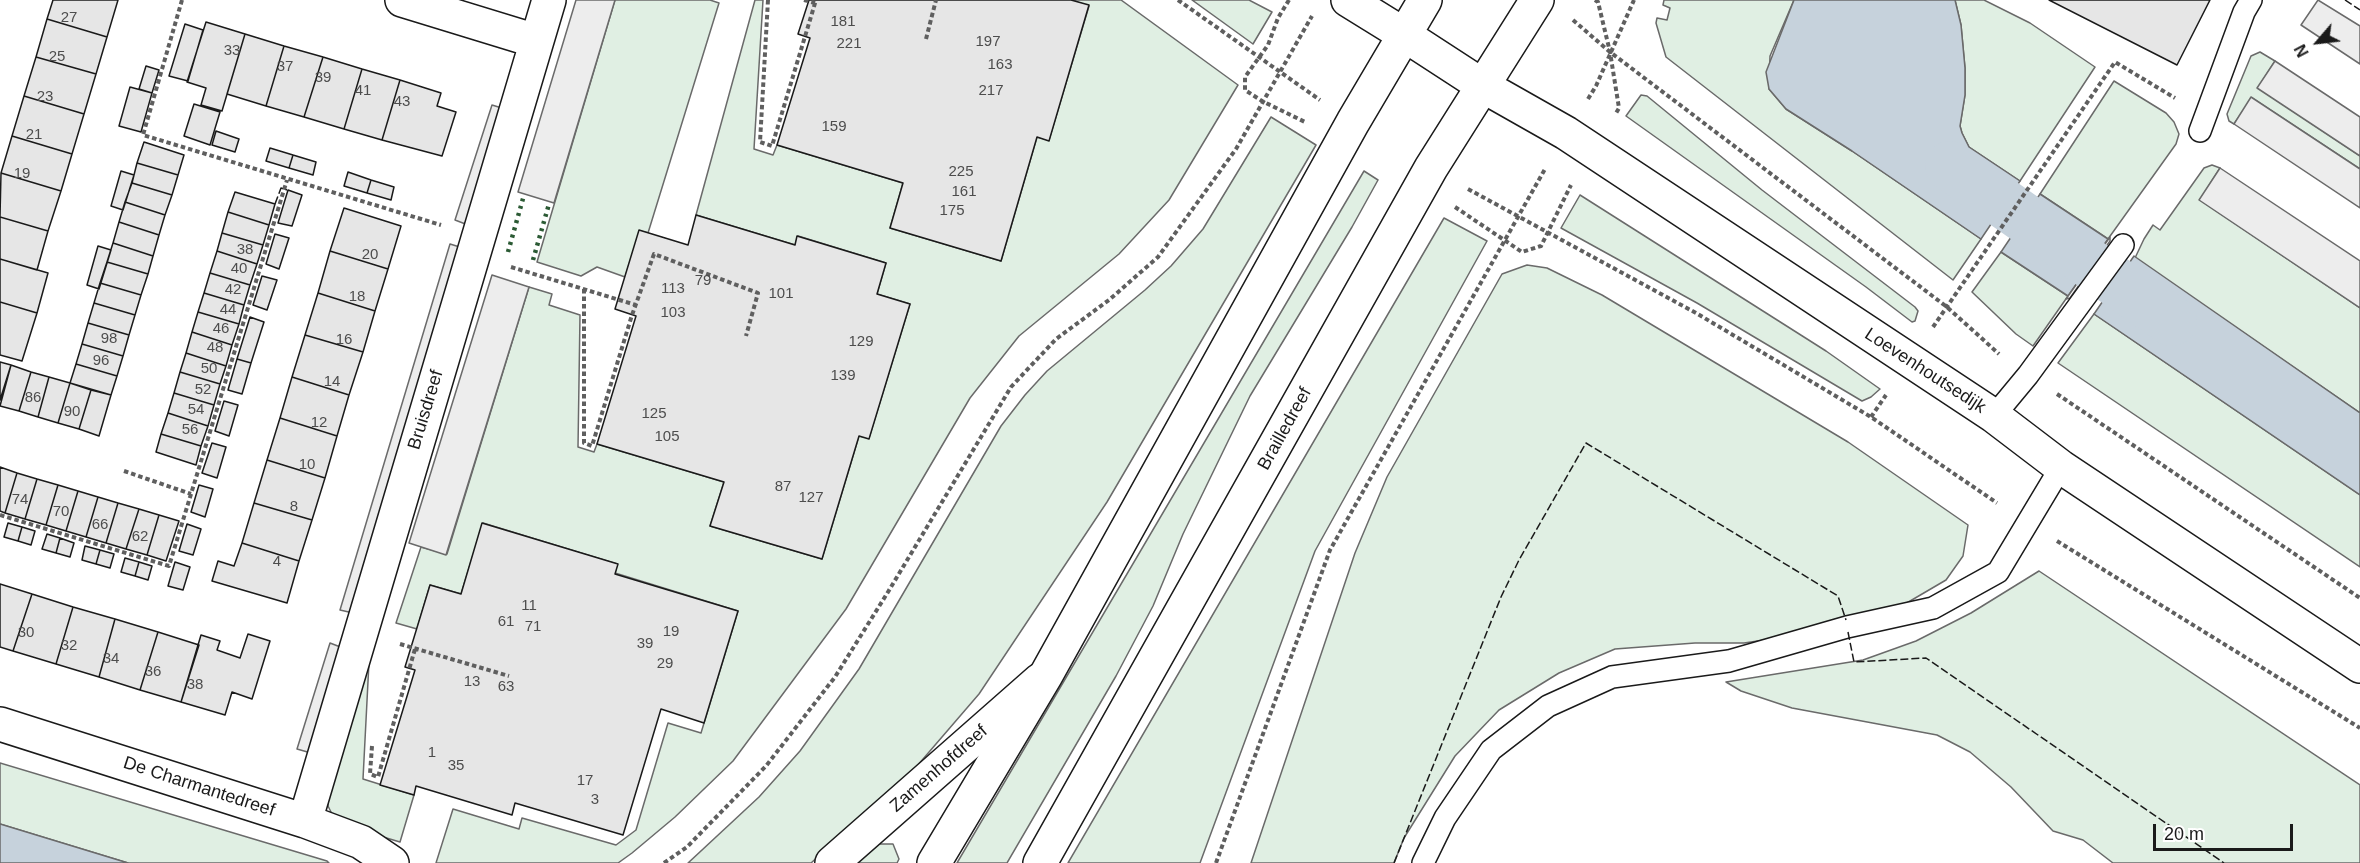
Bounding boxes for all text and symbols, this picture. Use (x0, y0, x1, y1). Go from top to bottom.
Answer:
house number: 27 (61, 9, 77, 27)
north arrow (2288, 12, 2348, 72)
house number: 181 (830, 13, 856, 31)
house number: 197 (975, 33, 1001, 51)
house number: 221 (836, 35, 862, 53)
house number: 33 (224, 42, 240, 60)
text: N (2291, 42, 2312, 60)
house number: 25 (49, 48, 65, 66)
house number: 163 (987, 56, 1013, 74)
house number: 37 (277, 58, 293, 76)
house number: 39 (315, 69, 331, 87)
house number: 41 (355, 82, 371, 100)
house number: 217 (978, 82, 1004, 100)
house number: 23 (37, 88, 53, 106)
house number: 43 (394, 93, 410, 111)
house number: 159 (821, 118, 847, 136)
house number: 21 (26, 126, 42, 144)
house number: 225 (948, 163, 974, 181)
house number: 19 (14, 165, 30, 183)
house number: 161 (951, 183, 977, 201)
house number: 175 (939, 202, 965, 220)
house number: 38 (237, 241, 253, 259)
house number: 20 (362, 246, 378, 264)
house number: 40 (231, 260, 247, 278)
house number: 79 (695, 272, 711, 290)
house number: 113 (661, 280, 685, 298)
house number: 42 (225, 281, 241, 299)
house number: 101 (768, 285, 794, 303)
house number: 18 (349, 288, 365, 306)
house number: 44 (220, 301, 236, 319)
house number: 103 (660, 304, 686, 322)
house number: 46 (213, 320, 229, 338)
street label: Loevenhoutsedijk (1860, 324, 1990, 418)
house number: 98 (101, 330, 117, 348)
house number: 16 (336, 331, 352, 349)
house number: 129 (848, 333, 874, 351)
house number: 48 (207, 339, 223, 357)
house number: 96 (93, 352, 109, 370)
house number: 50 (201, 360, 217, 378)
house number: 139 (830, 367, 856, 385)
street label: Bruisdreef (404, 368, 448, 452)
house number: 14 (324, 373, 340, 391)
house number: 52 (195, 381, 211, 399)
street label: Brailledreef (1253, 384, 1317, 474)
house number: 86 (25, 389, 41, 407)
house number: 54 (188, 401, 204, 419)
house number: 90 (64, 403, 80, 421)
house number: 125 (641, 405, 667, 423)
house number: 12 (311, 414, 327, 432)
house number: 56 (182, 421, 198, 439)
house number: 105 (654, 428, 680, 446)
house number: 10 (299, 456, 315, 474)
house number: 87 (775, 478, 791, 496)
house number: 127 (798, 489, 824, 507)
house number: 74 (12, 491, 28, 509)
house number: 8 (290, 498, 298, 516)
house number: 70 (53, 503, 69, 521)
house number: 66 (92, 516, 108, 534)
house number: 62 (132, 528, 148, 546)
house number: 4 (273, 553, 281, 571)
house number: 11 (521, 597, 537, 615)
house number: 61 (498, 613, 514, 631)
house number: 71 (525, 618, 541, 636)
house number: 19 (663, 623, 679, 641)
house number: 30 (18, 624, 34, 642)
house number: 39 (637, 635, 653, 653)
house number: 32 (61, 637, 77, 655)
house number: 34 (103, 650, 119, 668)
house number: 29 (657, 655, 673, 673)
house number: 36 (145, 663, 161, 681)
house number: 13 (464, 673, 480, 691)
house number: 38 (187, 676, 203, 694)
house number: 63 (498, 678, 514, 696)
street label: Zamenhofdreef (886, 721, 992, 817)
house number: 1 (428, 744, 436, 762)
street label: De Charmantedreef (120, 752, 278, 822)
house number: 35 (448, 757, 464, 775)
house number: 17 (577, 772, 593, 790)
house number: 3 (591, 791, 599, 809)
scale bar (2156, 812, 2296, 850)
text: 20 m (2164, 824, 2204, 844)

